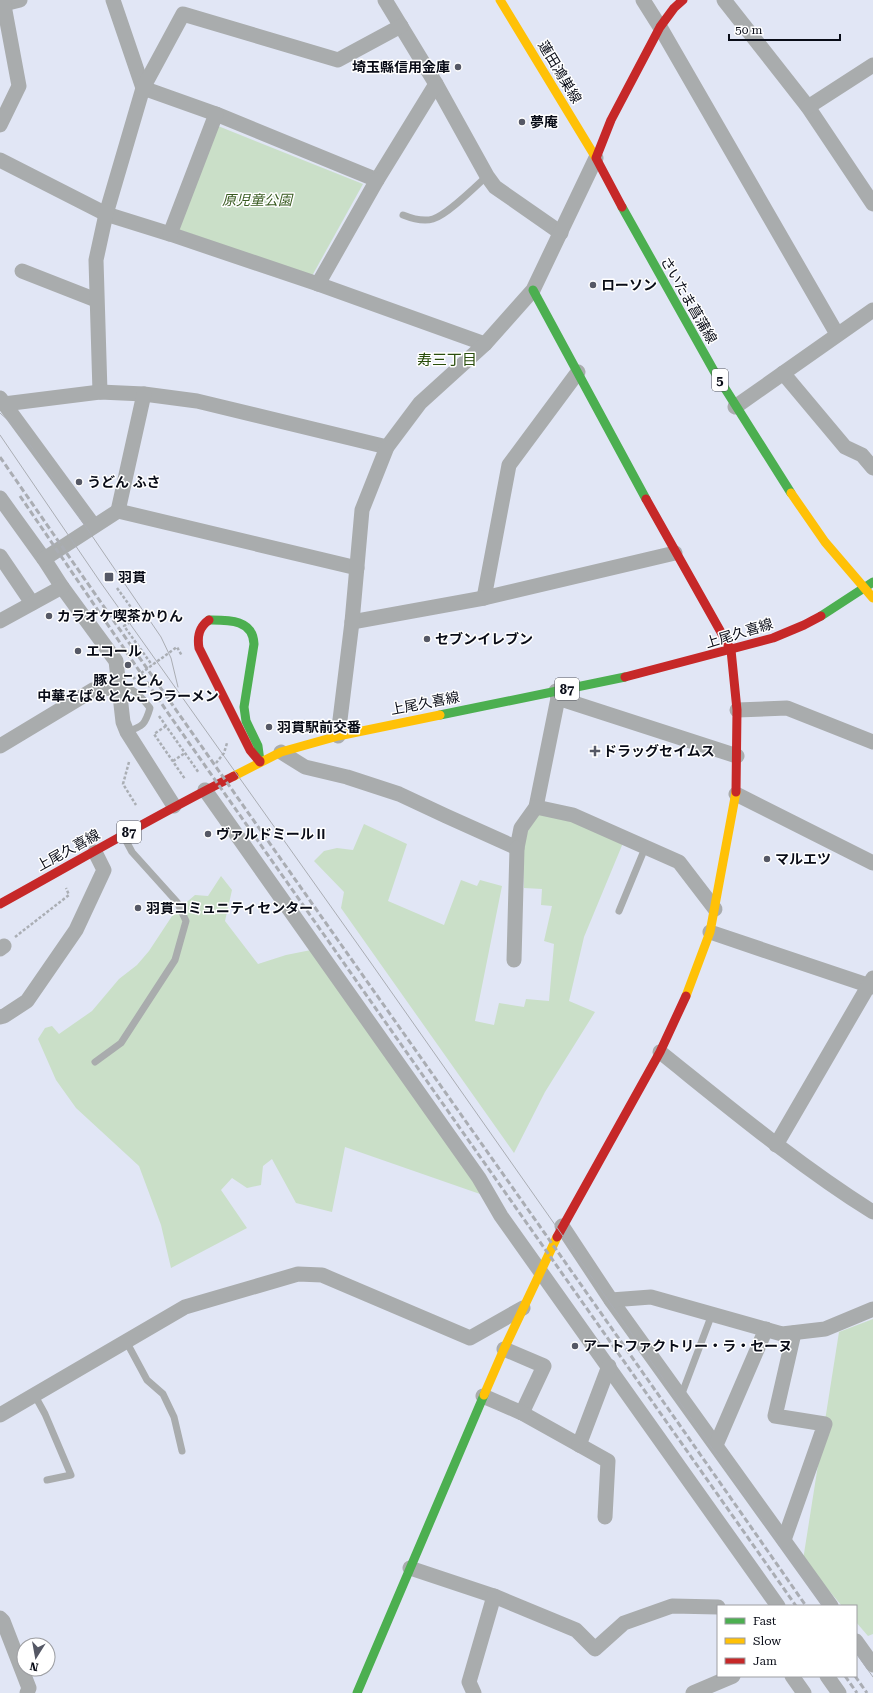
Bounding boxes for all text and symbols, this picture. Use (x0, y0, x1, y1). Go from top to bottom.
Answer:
scale bar (729, 16, 840, 42)
text: 50 m (735, 23, 762, 37)
street label: 蓮田鴻巣線 (535, 38, 585, 106)
place label: 埼玉縣信用金庫 (352, 59, 450, 75)
marker: 埼玉縣信用金庫 (453, 62, 463, 72)
place label: 夢庵 (530, 114, 558, 130)
marker: 夢庵 (517, 117, 527, 127)
park label: 原児童公園 (222, 192, 294, 208)
street label: さいたま菖蒲線 (658, 254, 720, 346)
place label: ローソン (601, 277, 657, 293)
marker: ローソン (588, 280, 598, 290)
district label: 寿三丁目 (417, 351, 477, 369)
road number: 5 (712, 369, 728, 391)
place label: うどん ふさ (87, 474, 161, 490)
marker: うどん ふさ (74, 477, 84, 487)
place label: 羽貫 (118, 569, 146, 585)
marker: 羽貫 (103, 571, 115, 583)
place label: カラオケ喫茶かりん (57, 608, 183, 624)
marker: カラオケ喫茶かりん (44, 611, 54, 621)
street label: 上尾久喜線 (703, 615, 775, 651)
place label: セブンイレブン (435, 631, 533, 647)
marker: セブンイレブン (422, 634, 432, 644)
place label: エコール (86, 643, 142, 659)
marker: エコール (73, 646, 83, 656)
marker: 豚とことん 中華そば＆とんこつラーメン (123, 660, 133, 670)
place label: 豚とことん 中華そば＆とんこつラーメン (37, 672, 219, 704)
road number: 87 (555, 678, 579, 700)
street label: 上尾久喜線 (389, 688, 461, 718)
place label: 羽貫駅前交番 (277, 719, 361, 735)
marker: 羽貫駅前交番 (264, 722, 274, 732)
place label: ドラッグセイムス (603, 743, 715, 759)
marker: ドラッグセイムス (590, 746, 600, 756)
road number: 87 (117, 821, 141, 843)
street label: 上尾久喜線 (34, 826, 102, 874)
place label: ヴァルドミールⅡ (216, 826, 328, 842)
marker: ヴァルドミールⅡ (203, 829, 213, 839)
place label: マルエツ (775, 851, 831, 867)
marker: マルエツ (762, 854, 772, 864)
place label: 羽貫コミュニティセンター (146, 900, 313, 916)
marker: 羽貫コミュニティセンター (133, 903, 143, 913)
place label: アートファクトリー・ラ・セーヌ (583, 1338, 792, 1354)
marker: アートファクトリー・ラ・セーヌ (570, 1341, 580, 1351)
legend (717, 1605, 857, 1677)
text: Fast (753, 1614, 777, 1628)
text: Slow (753, 1634, 781, 1648)
north arrow (16, 1637, 56, 1677)
text: Jam (753, 1654, 777, 1668)
text: N (28, 1659, 40, 1674)

